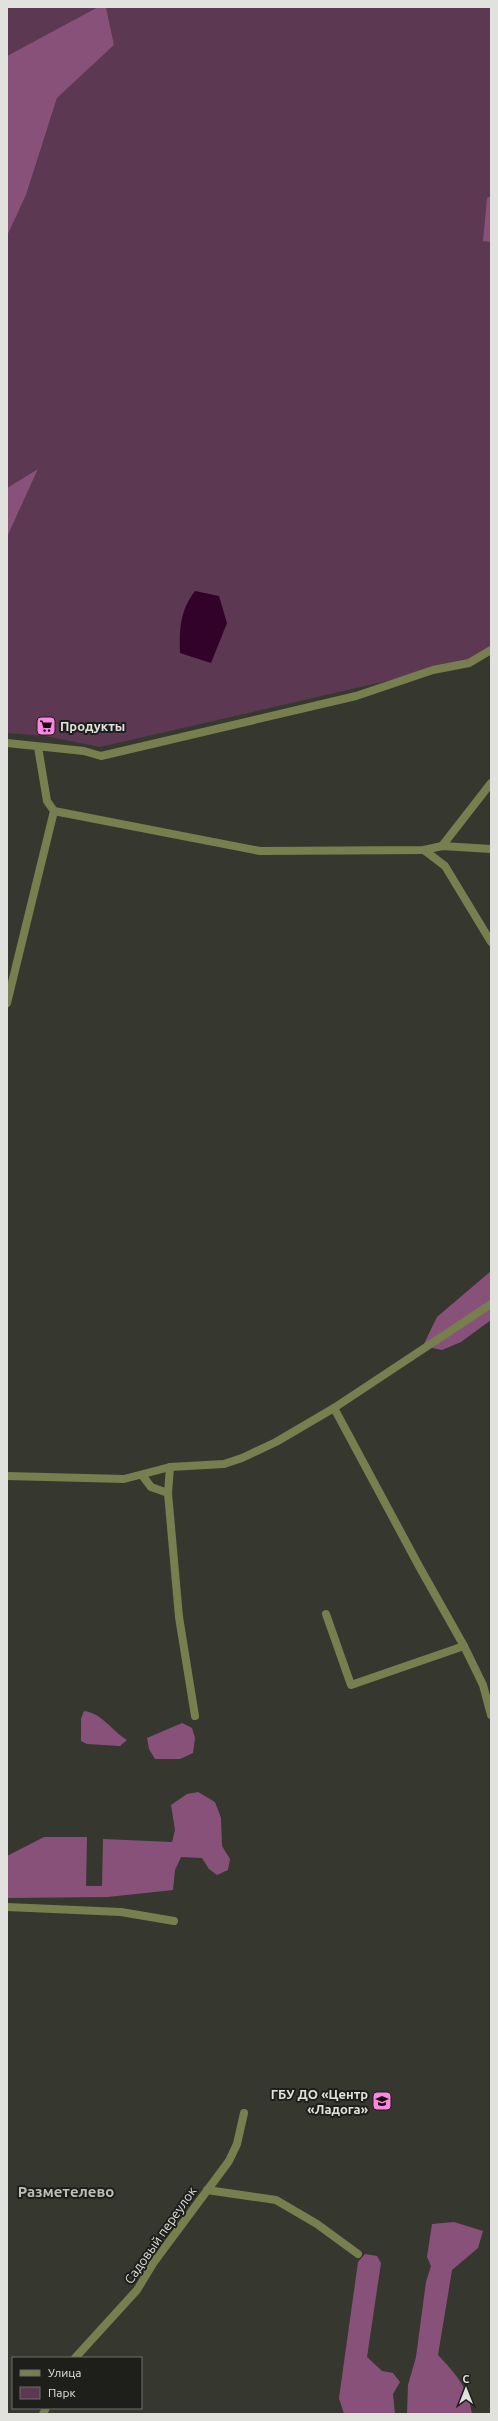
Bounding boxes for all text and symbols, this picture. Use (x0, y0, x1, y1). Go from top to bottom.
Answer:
supermarket icon: Продукты (35, 715, 57, 737)
place label: Продукты (60, 719, 125, 733)
place label: ГБУ ДО «Центр «Ладога» (271, 2087, 369, 2116)
school or university icon: ГБУ ДО «Центр «Ладога» (371, 2090, 393, 2112)
district label: Разметелево (18, 2183, 114, 2200)
street label: Садовый переулок (121, 2184, 199, 2286)
legend (12, 2357, 142, 2409)
text: Улица (48, 2366, 81, 2379)
north arrow (446, 2369, 486, 2409)
text: С (462, 2373, 470, 2385)
text: Парк (48, 2386, 76, 2399)

